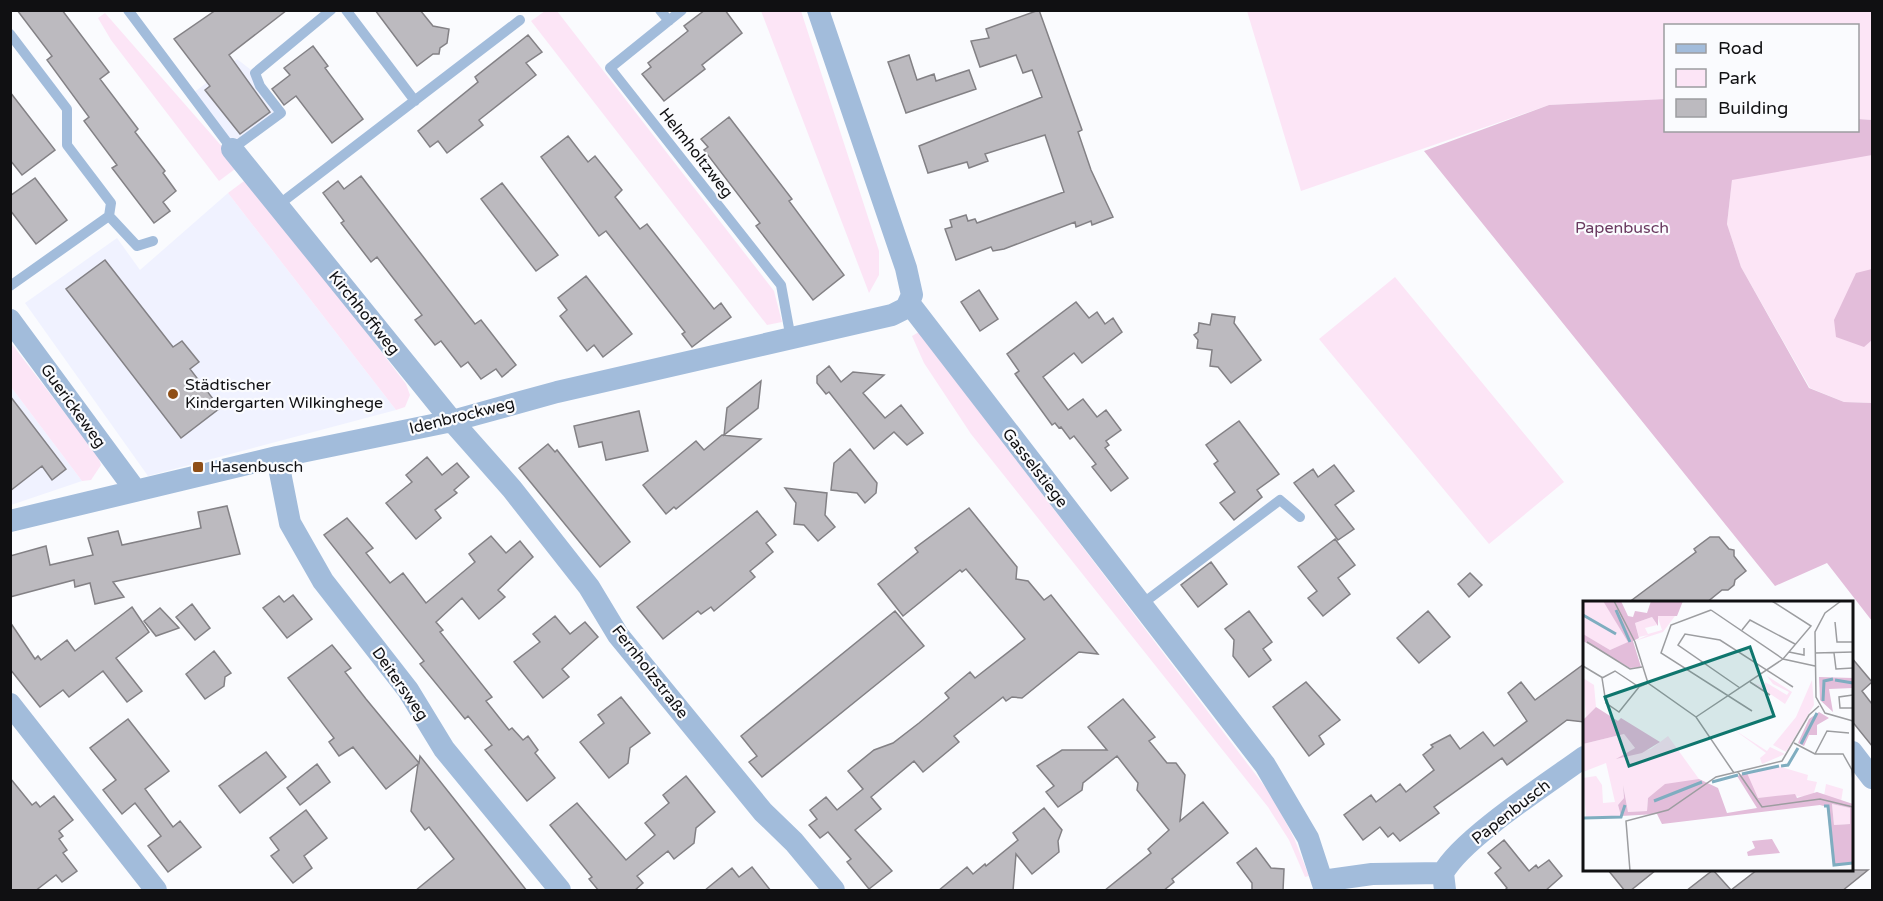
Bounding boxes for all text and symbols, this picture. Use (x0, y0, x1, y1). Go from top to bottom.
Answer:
legend (1664, 24, 1859, 132)
text: Road (1718, 37, 1763, 59)
text: Park (1718, 67, 1757, 89)
text: Building (1718, 97, 1788, 119)
street label: Helmholtzweg (655, 104, 737, 202)
park label: Papenbusch (1575, 218, 1669, 238)
street label: Kirchhoffweg (324, 267, 404, 359)
street label: Guerickeweg (36, 360, 110, 452)
place label: Städtischer Kindergarten Wilkinghege (185, 375, 383, 413)
marker: Städtischer Kindergarten Wilkinghege (166, 387, 180, 401)
street label: Idenbrockweg (407, 393, 517, 439)
street label: Gasselstiege (998, 424, 1072, 512)
place label: Hasenbusch (210, 457, 303, 477)
marker: Hasenbusch (191, 460, 205, 474)
inset map (1583, 601, 1853, 871)
street label: Fernholzstraße (607, 621, 693, 723)
street label: Deitersweg (367, 643, 433, 725)
street label: Papenbusch (1468, 775, 1554, 849)

